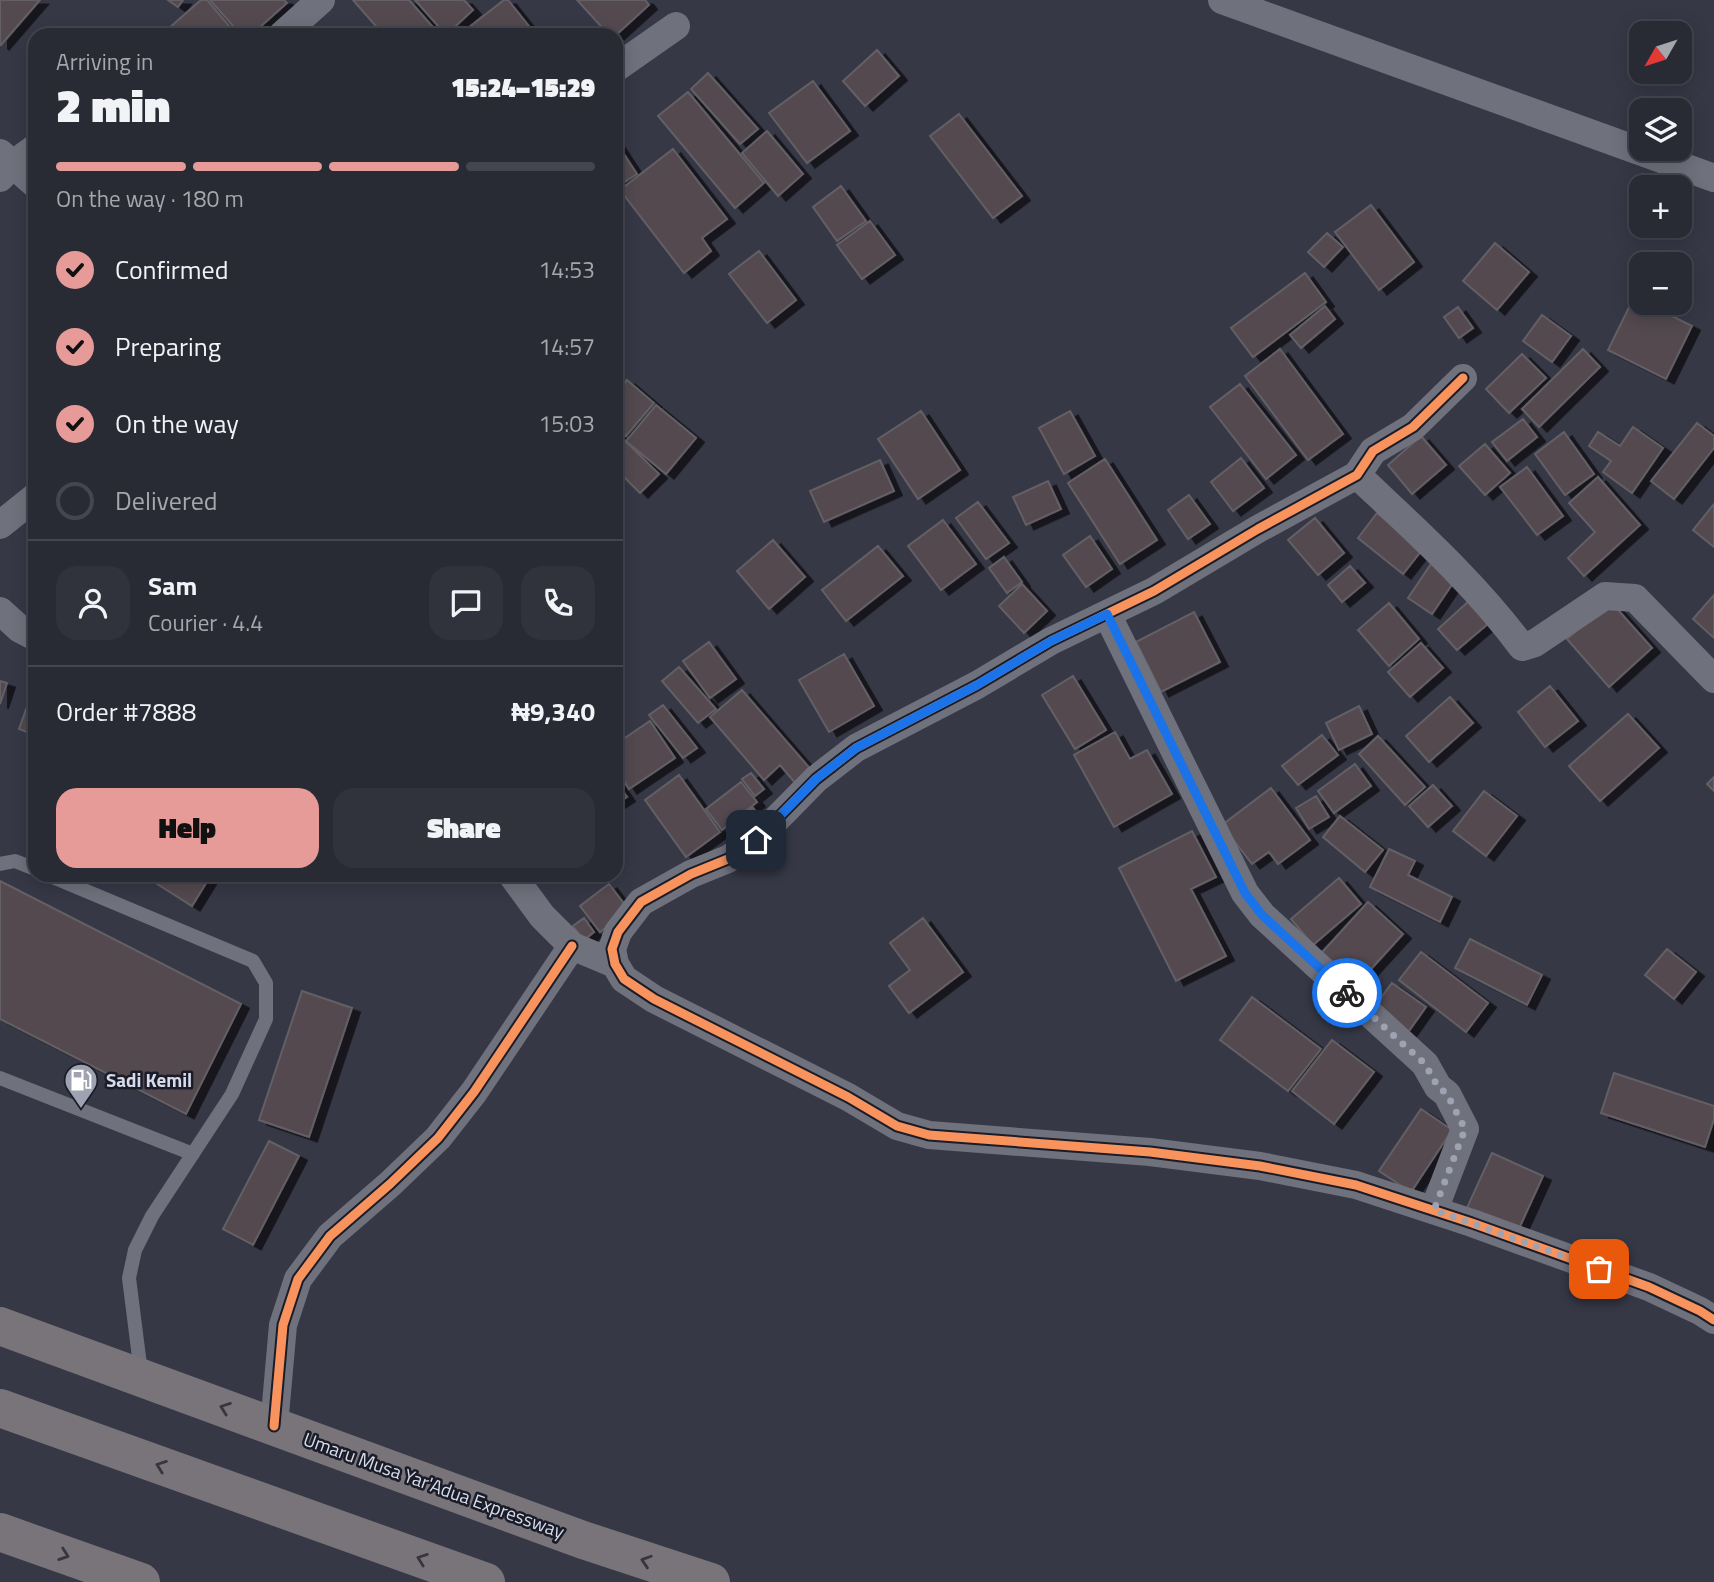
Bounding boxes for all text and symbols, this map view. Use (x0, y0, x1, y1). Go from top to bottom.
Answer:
north arrow (1629, 21, 1692, 84)
map controls (1629, 21, 1692, 315)
text: Arriving in (56, 44, 153, 79)
text: 15:24–15:29 (451, 68, 595, 107)
text: 2 min (56, 70, 170, 140)
button: layers (1629, 98, 1692, 161)
button: + (1629, 175, 1692, 238)
text: On the way · 180 m (56, 181, 244, 216)
text: Confirmed (115, 250, 229, 289)
icon: check (56, 251, 94, 289)
text: 14:53 (538, 252, 595, 287)
button: − (1629, 252, 1692, 315)
text: Preparing (115, 327, 221, 366)
icon: check (56, 328, 94, 366)
text: 14:57 (538, 329, 595, 364)
text: On the way (115, 404, 239, 443)
icon: check (56, 405, 94, 443)
text: 15:03 (538, 406, 595, 441)
text: Delivered (115, 481, 218, 520)
button: person (56, 566, 130, 640)
text: Sam (148, 566, 197, 605)
button: chat (429, 566, 503, 640)
button: phone (521, 566, 595, 640)
text: Courier · 4.4 (148, 605, 263, 640)
text: Order #7888 (56, 692, 196, 731)
text: ₦9,340 (511, 692, 595, 731)
button: Help (56, 788, 319, 868)
button: Share (333, 788, 595, 868)
pin (726, 810, 786, 870)
icon: home (737, 821, 775, 859)
courier (1312, 958, 1382, 1028)
icon: bike (1328, 974, 1366, 1012)
fuel station icon: Sadi Kemil (62, 1061, 100, 1110)
place label: Sadi Kemil (106, 1065, 192, 1094)
pin (1569, 1239, 1629, 1299)
icon: bag (1580, 1250, 1618, 1288)
one-way arrow (219, 1402, 231, 1416)
street label: Umaru Musa Yar'Adua Expressway (300, 1424, 569, 1545)
one-way arrow (156, 1460, 168, 1474)
one-way arrow (58, 1547, 70, 1561)
one-way arrow (416, 1553, 428, 1567)
one-way arrow (640, 1554, 652, 1569)

